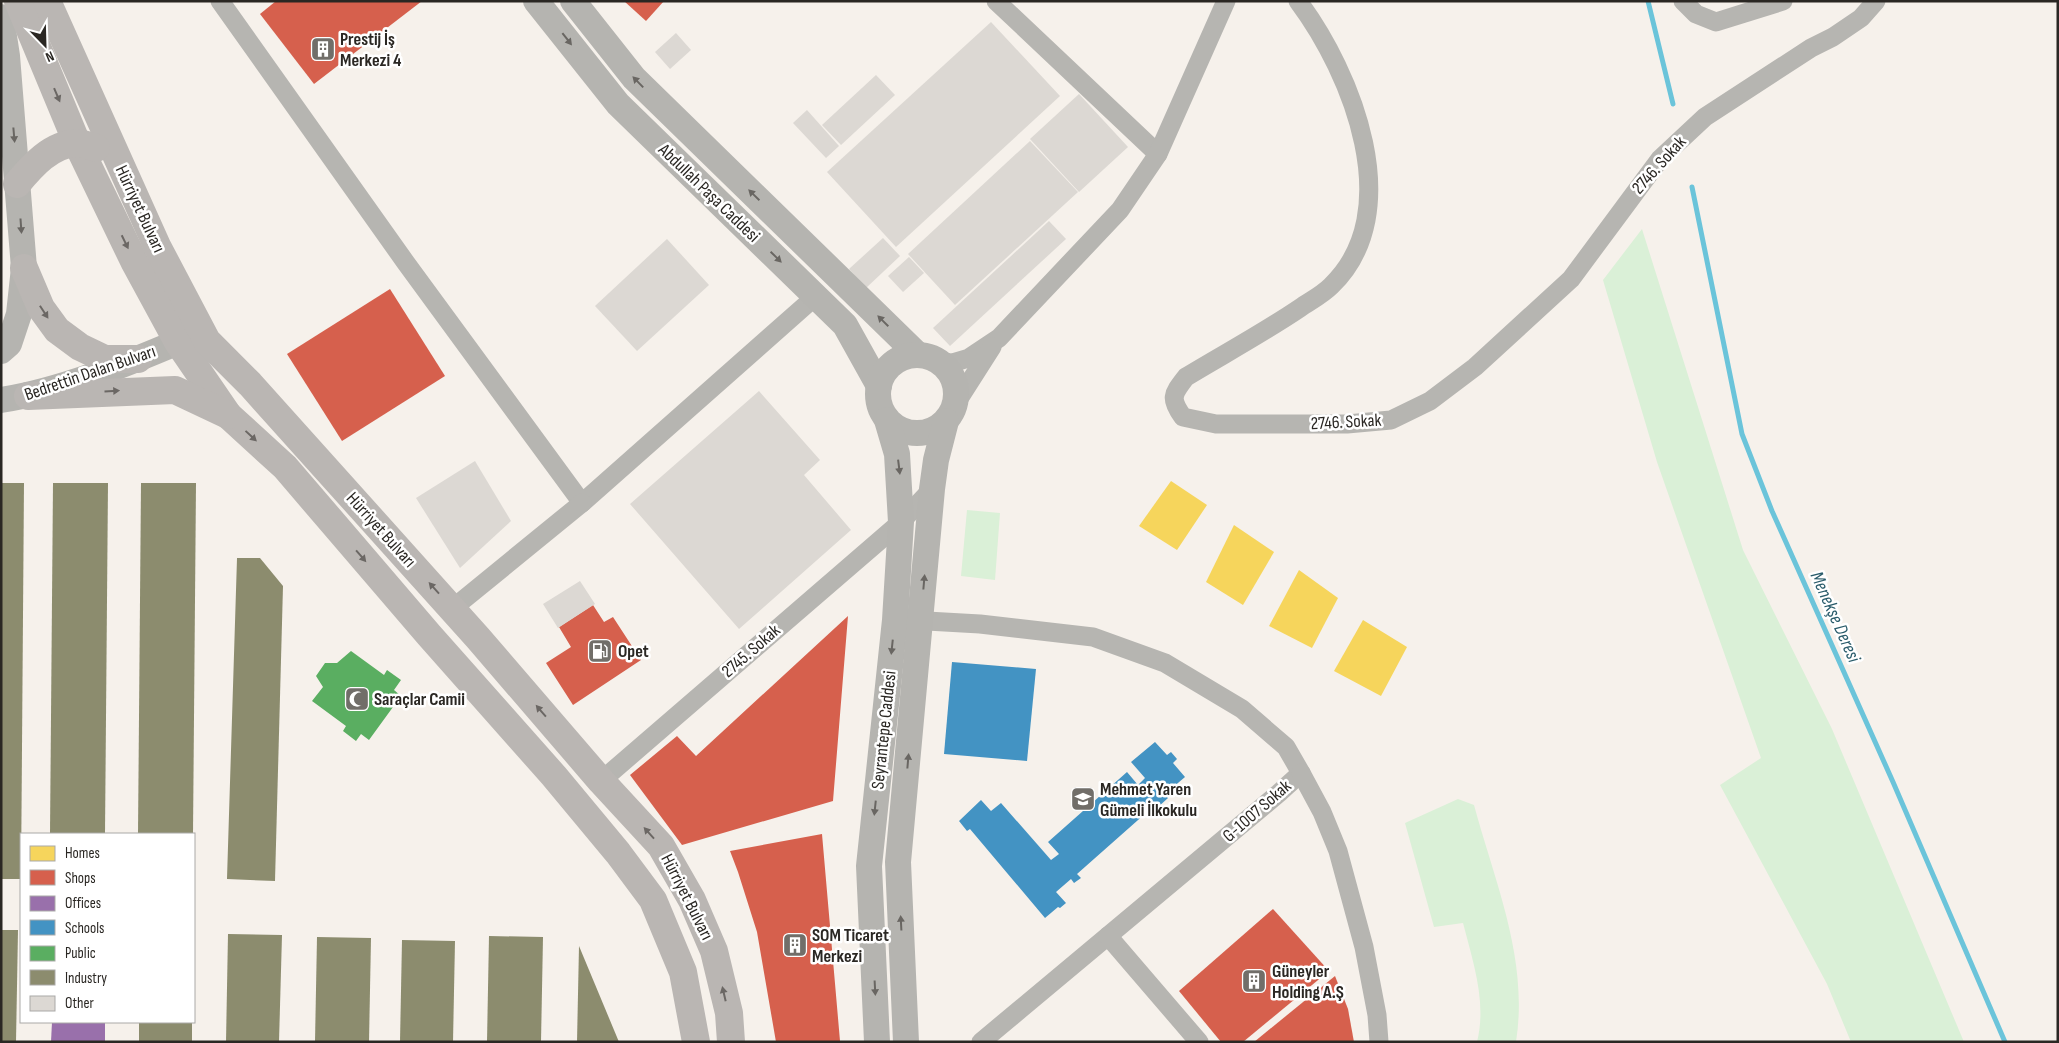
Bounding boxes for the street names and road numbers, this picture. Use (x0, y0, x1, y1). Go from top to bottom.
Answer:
street label: 2746. Sokak (1628, 132, 1691, 198)
street label: Abdullah Paşa Caddesi (653, 139, 764, 247)
street label: Hürriyet Bulvarı (111, 162, 169, 256)
street label: Bedrettin Dalan Bulvarı (22, 341, 158, 405)
street label: 2746. Sokak (1310, 410, 1382, 434)
street label: Hürriyet Bulvarı (342, 488, 420, 572)
street label: 2745. Sokak (717, 620, 785, 682)
street label: Seyrantepe Caddesi (867, 670, 901, 790)
street label: G-1007 Sokak (1218, 775, 1296, 846)
street label: Hürriyet Bulvarı (656, 850, 718, 944)

